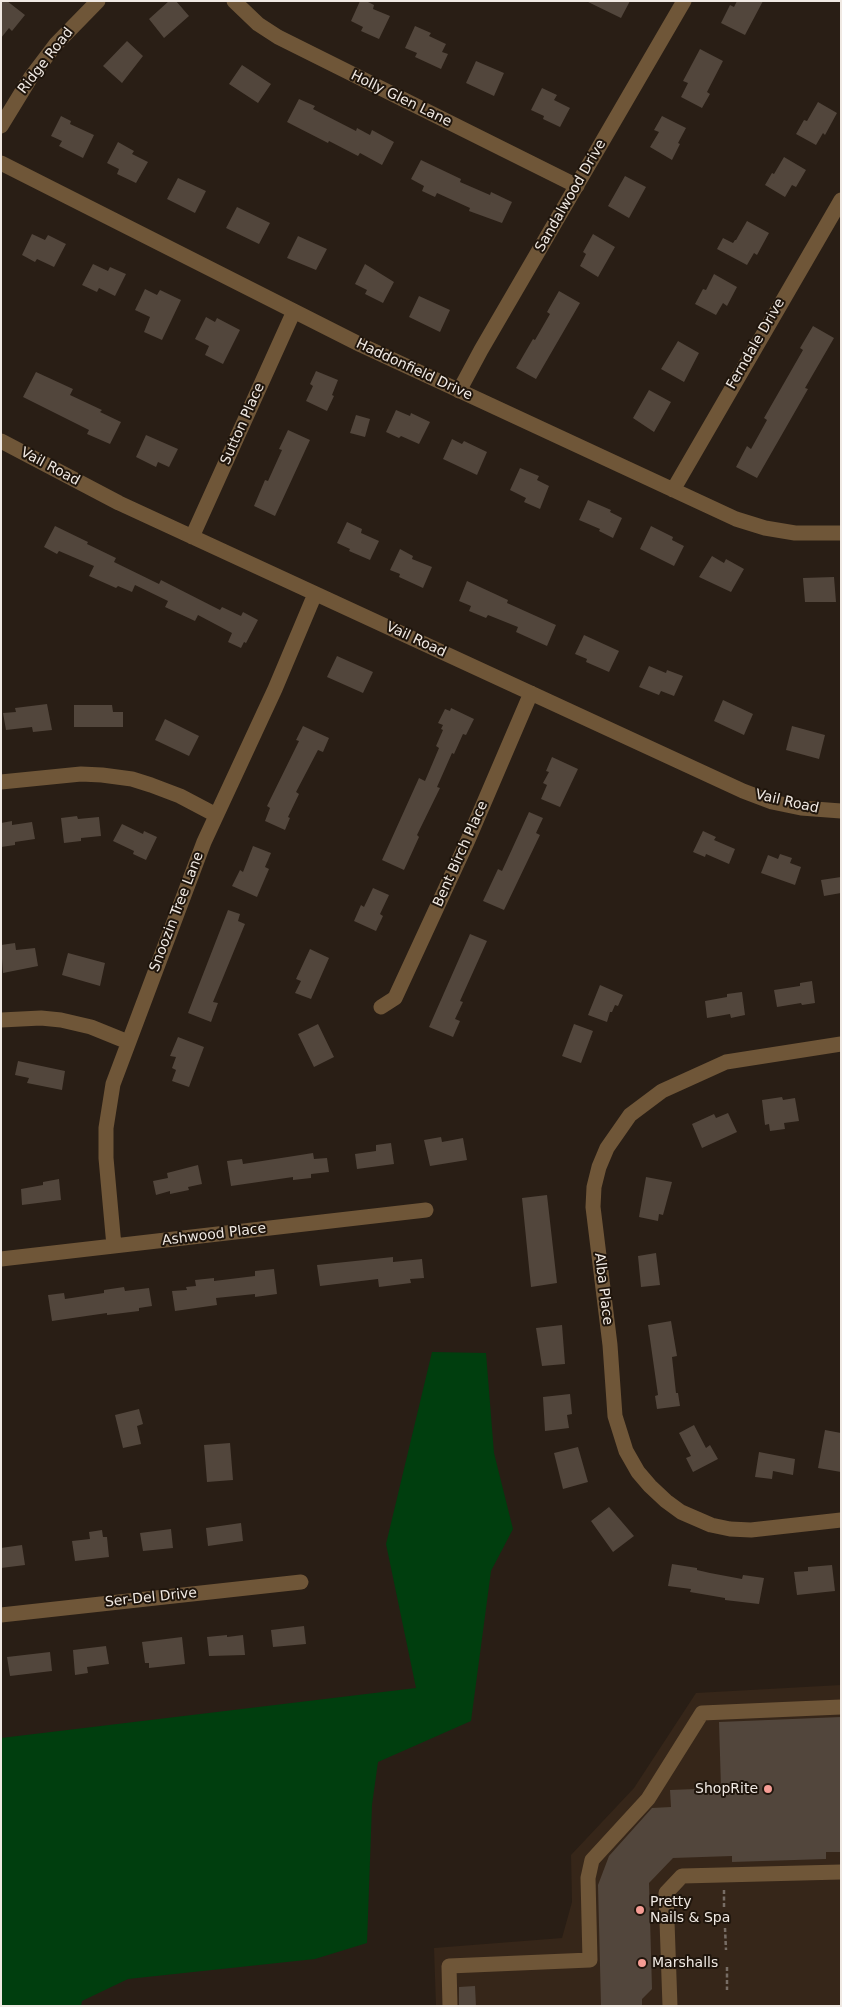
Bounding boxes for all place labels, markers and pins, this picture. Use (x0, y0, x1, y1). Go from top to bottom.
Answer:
place label: ShopRite (695, 1781, 758, 1797)
marker: ShopRite (762, 1783, 774, 1795)
place label: Pretty Nails & Spa (650, 1894, 730, 1926)
marker: Pretty Nails & Spa (634, 1904, 646, 1916)
place label: Marshalls (652, 1955, 718, 1971)
marker: Marshalls (636, 1957, 648, 1969)

